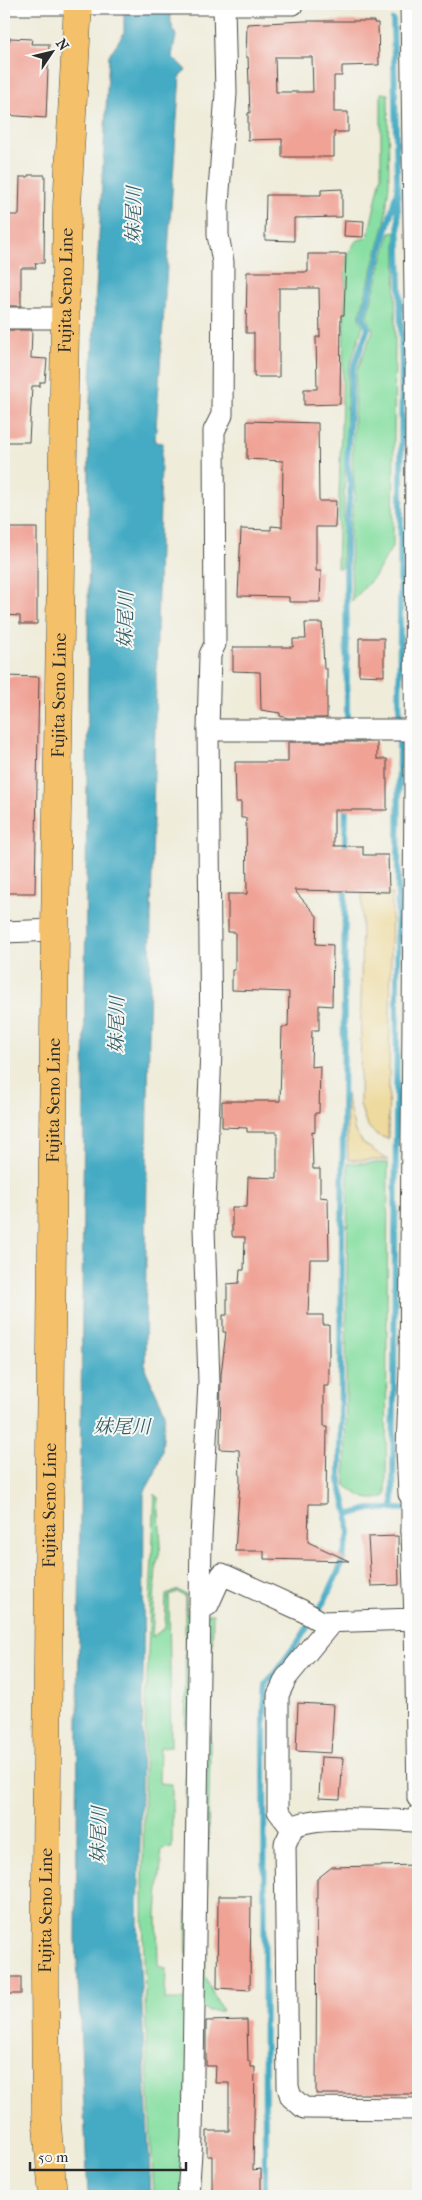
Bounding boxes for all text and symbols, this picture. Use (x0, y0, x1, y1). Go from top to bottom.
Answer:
north arrow (28, 28, 78, 78)
text: N (52, 36, 72, 54)
water label: 妹尾川 (123, 184, 146, 244)
street label: Fujita Seno Line (54, 228, 77, 353)
water label: 妹尾川 (115, 589, 138, 649)
street label: Fujita Seno Line (47, 632, 70, 758)
water label: 妹尾川 (106, 994, 129, 1054)
street label: Fujita Seno Line (42, 1038, 64, 1163)
water label: 妹尾川 (93, 1416, 152, 1438)
street label: Fujita Seno Line (38, 1442, 61, 1568)
water label: 妹尾川 (88, 1804, 111, 1864)
street label: Fujita Seno Line (35, 1847, 57, 1973)
scale bar (30, 2140, 186, 2172)
text: 50 m (38, 2148, 69, 2166)

